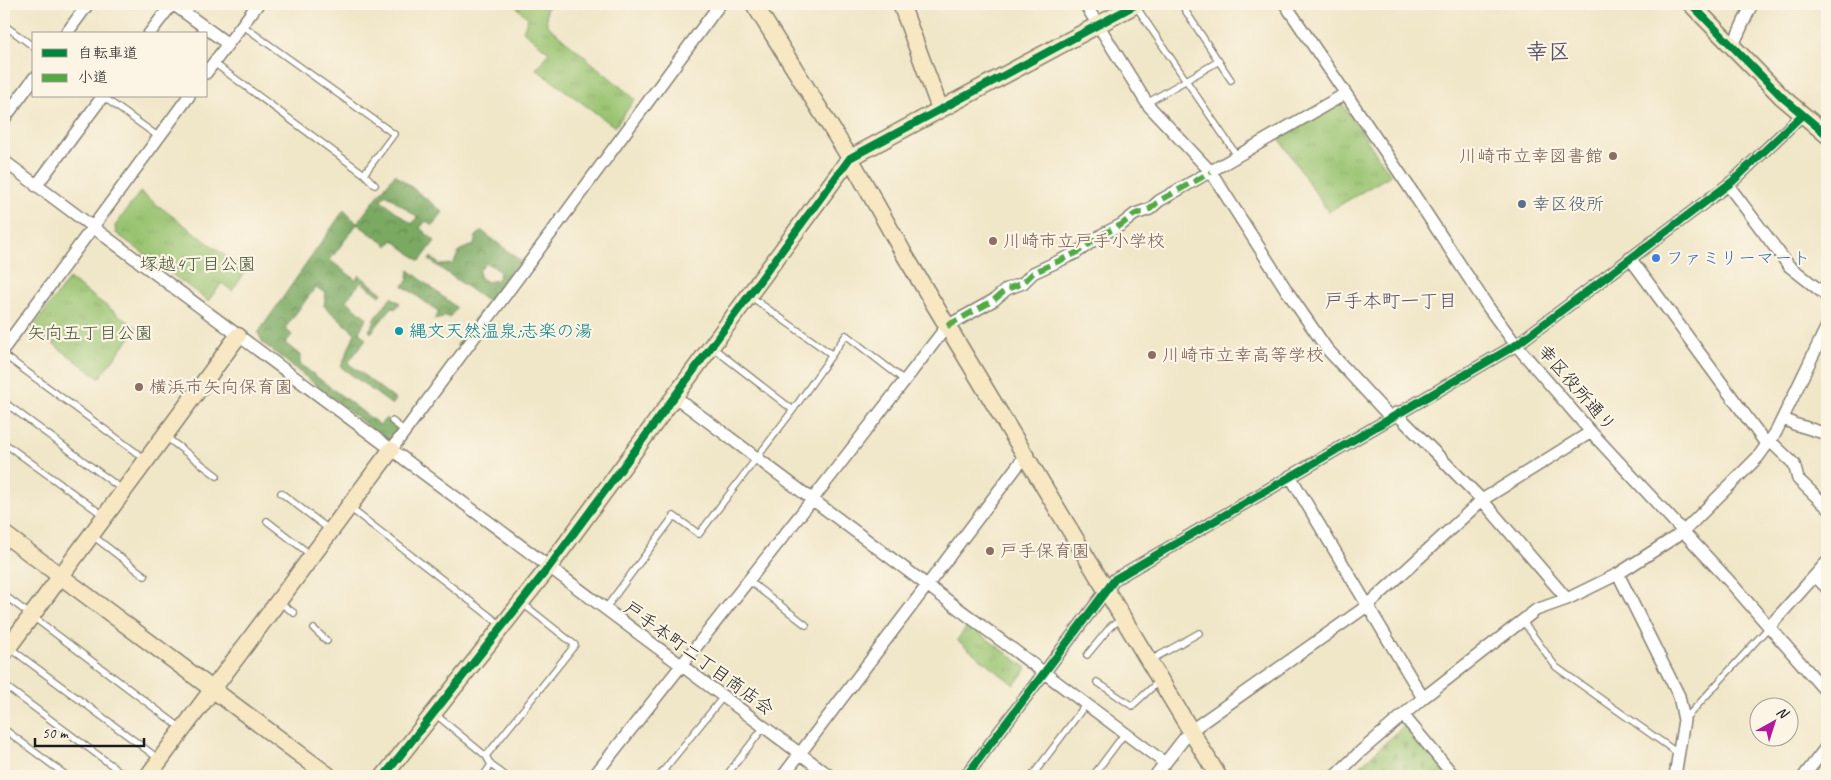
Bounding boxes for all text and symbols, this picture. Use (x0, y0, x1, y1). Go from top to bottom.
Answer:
legend (32, 32, 208, 98)
district label: 幸区 (1526, 38, 1570, 66)
text: 自転車道 (78, 44, 138, 63)
text: 小道 (78, 68, 108, 87)
place label: 川崎市立幸図書館 (1459, 145, 1603, 167)
marker: 川崎市立幸図書館 (1607, 150, 1619, 162)
place label: 幸区役所 (1532, 193, 1604, 215)
marker: 幸区役所 (1516, 198, 1528, 210)
place label: 川崎市立戸手小学校 (1003, 230, 1165, 252)
marker: 川崎市立戸手小学校 (987, 235, 999, 247)
place label: ファミリーマート (1666, 247, 1810, 269)
marker: ファミリーマート (1650, 252, 1662, 264)
park label: 塚越4丁目公園 (140, 253, 256, 275)
district label: 戸手本町一丁目 (1324, 289, 1458, 313)
place label: 縄文天然温泉;志楽の湯 (409, 320, 593, 342)
park label: 矢向五丁目公園 (27, 322, 153, 344)
marker: 縄文天然温泉;志楽の湯 (393, 325, 405, 337)
street label: 幸区役所通り (1533, 340, 1621, 436)
place label: 川崎市立幸高等学校 (1162, 344, 1324, 366)
marker: 川崎市立幸高等学校 (1146, 349, 1158, 361)
place label: 横浜市矢向保育園 (149, 376, 293, 398)
marker: 横浜市矢向保育園 (133, 381, 145, 393)
place label: 戸手保育園 (1000, 540, 1090, 562)
marker: 戸手保育園 (984, 545, 996, 557)
street label: 戸手本町二丁目商店会 (620, 596, 778, 720)
north arrow (1748, 698, 1798, 748)
text: N (1773, 703, 1792, 723)
scale bar (35, 715, 144, 747)
text: 50 m (42, 724, 69, 743)

